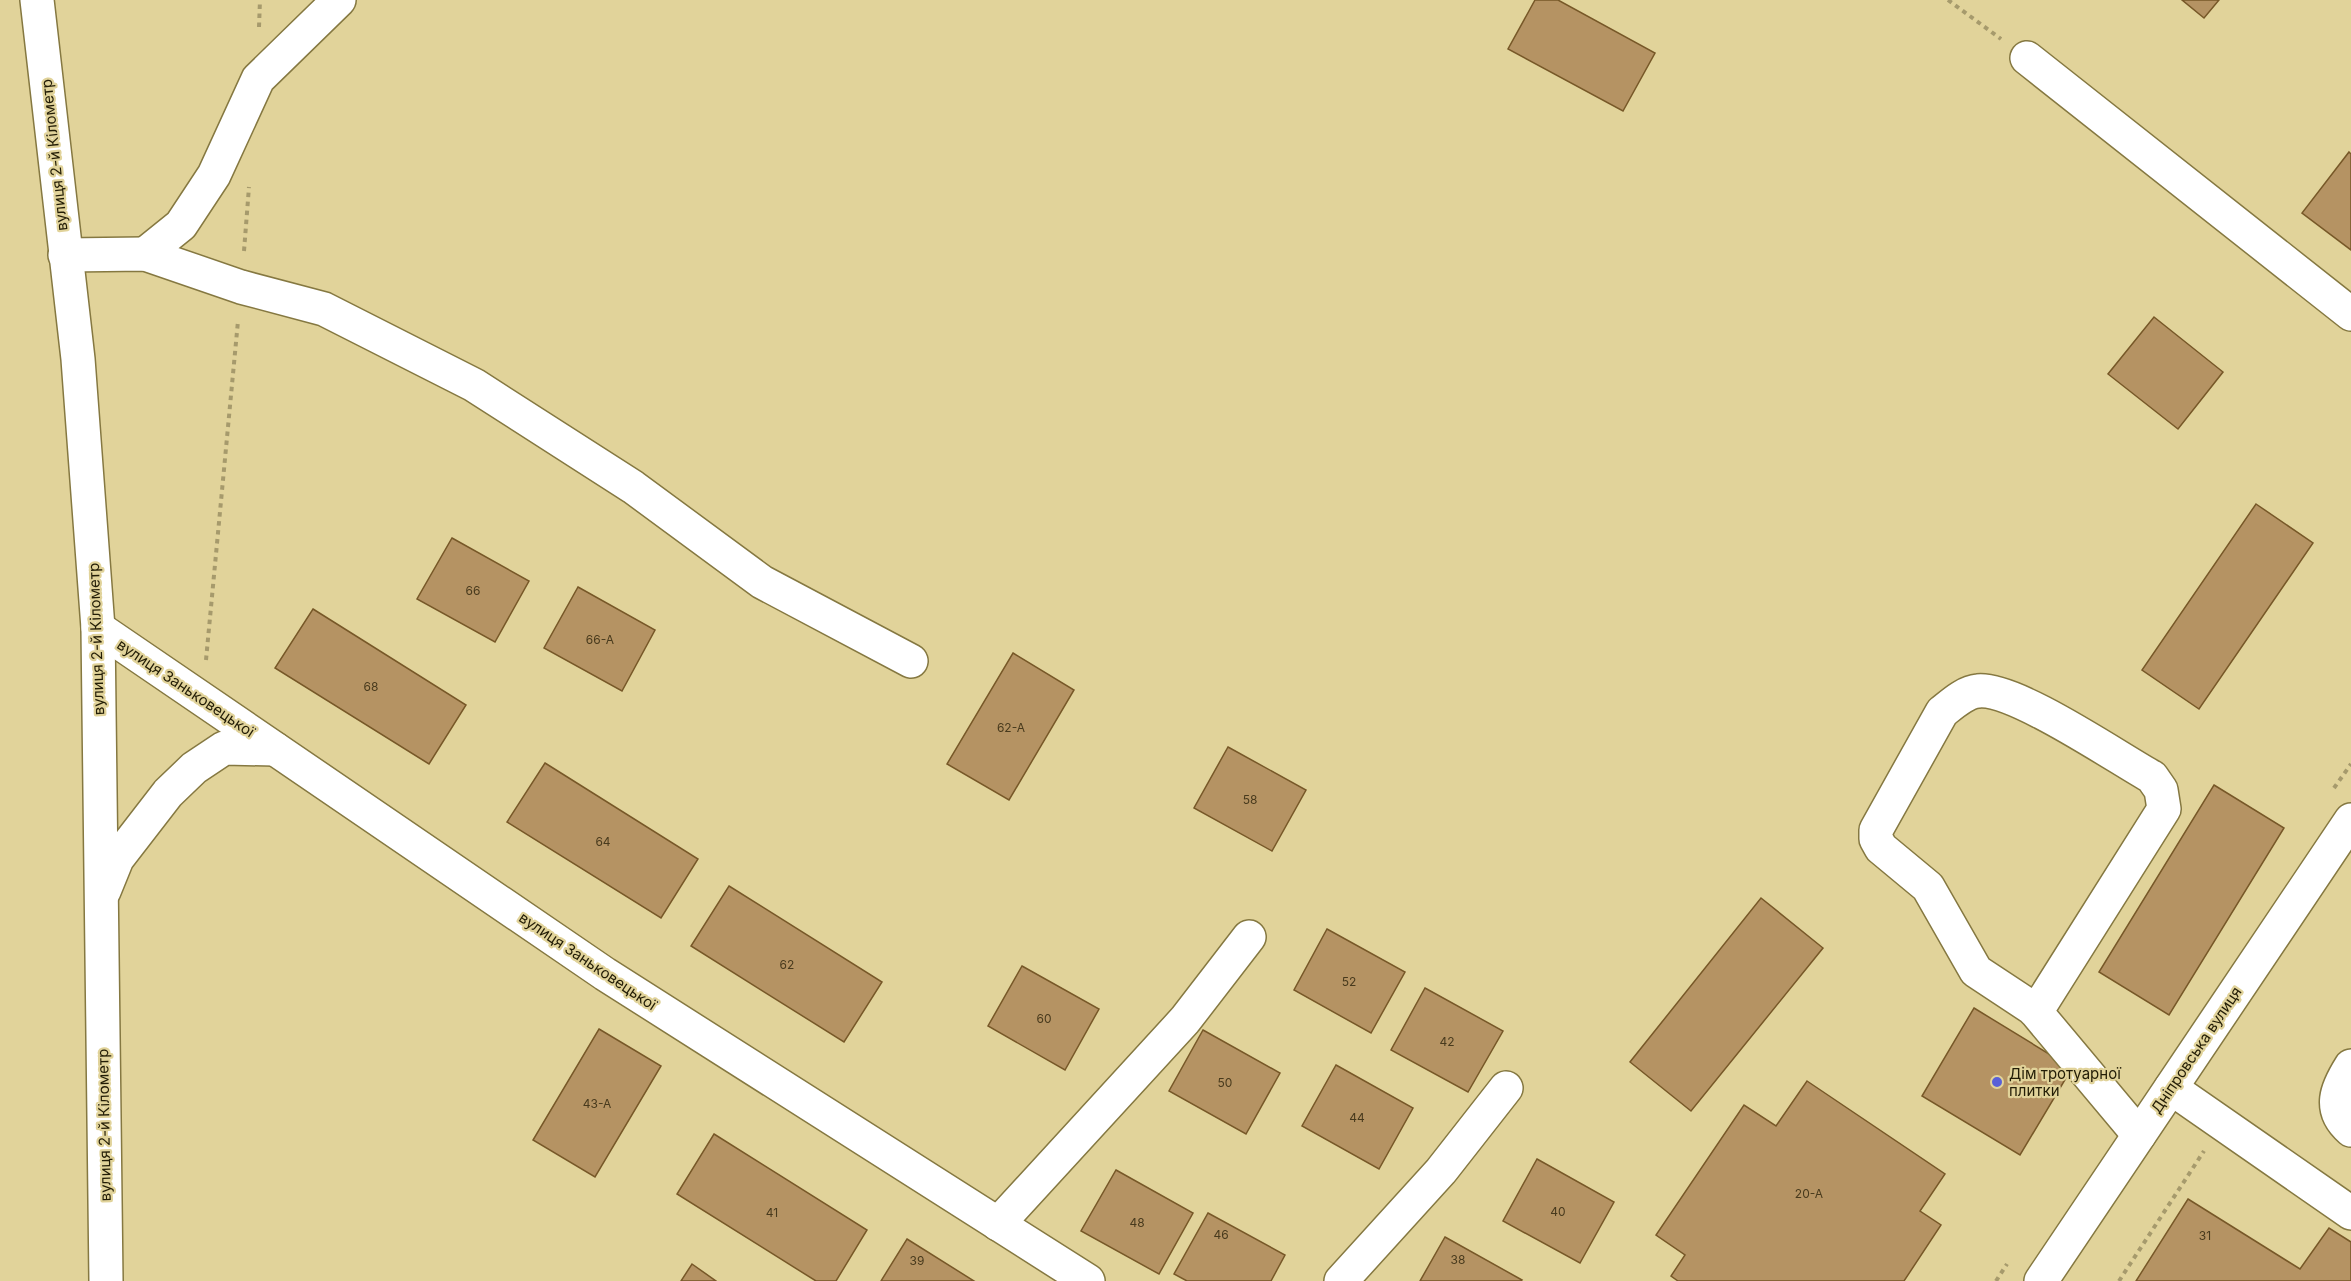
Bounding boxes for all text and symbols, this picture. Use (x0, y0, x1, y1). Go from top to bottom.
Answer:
street label: вулиця 2-й Кілометр (37, 78, 71, 232)
street label: вулиця 2-й Кілометр (84, 562, 108, 716)
house number: 66 (466, 583, 480, 598)
house number: 66-А (586, 632, 614, 647)
street label: вулиця Заньковецької (114, 635, 260, 742)
house number: 68 (364, 679, 378, 694)
house number: 62-А (997, 720, 1025, 735)
house number: 58 (1243, 792, 1257, 807)
house number: 64 (595, 834, 611, 849)
street label: вулиця Заньковецької (516, 908, 662, 1015)
house number: 62 (780, 957, 794, 972)
house number: 52 (1342, 974, 1356, 989)
street label: Дніпровська вулиця (2146, 983, 2246, 1117)
house number: 60 (1036, 1011, 1052, 1026)
house number: 42 (1439, 1034, 1455, 1049)
street label: вулиця 2-й Кілометр (93, 1049, 115, 1201)
place label: Дім тротуарної плитки (2009, 1064, 2122, 1100)
house number: 50 (1218, 1075, 1232, 1090)
marker: Дім тротуарної плитки (1990, 1075, 2004, 1089)
house number: 43-А (583, 1096, 611, 1111)
house number: 44 (1349, 1110, 1365, 1125)
house number: 20-А (1795, 1186, 1823, 1201)
house number: 40 (1550, 1204, 1566, 1219)
house number: 41 (766, 1205, 778, 1220)
house number: 48 (1129, 1215, 1145, 1230)
house number: 46 (1213, 1227, 1229, 1242)
house number: 31 (2199, 1228, 2211, 1243)
house number: 38 (1451, 1252, 1465, 1267)
house number: 39 (910, 1253, 924, 1268)

